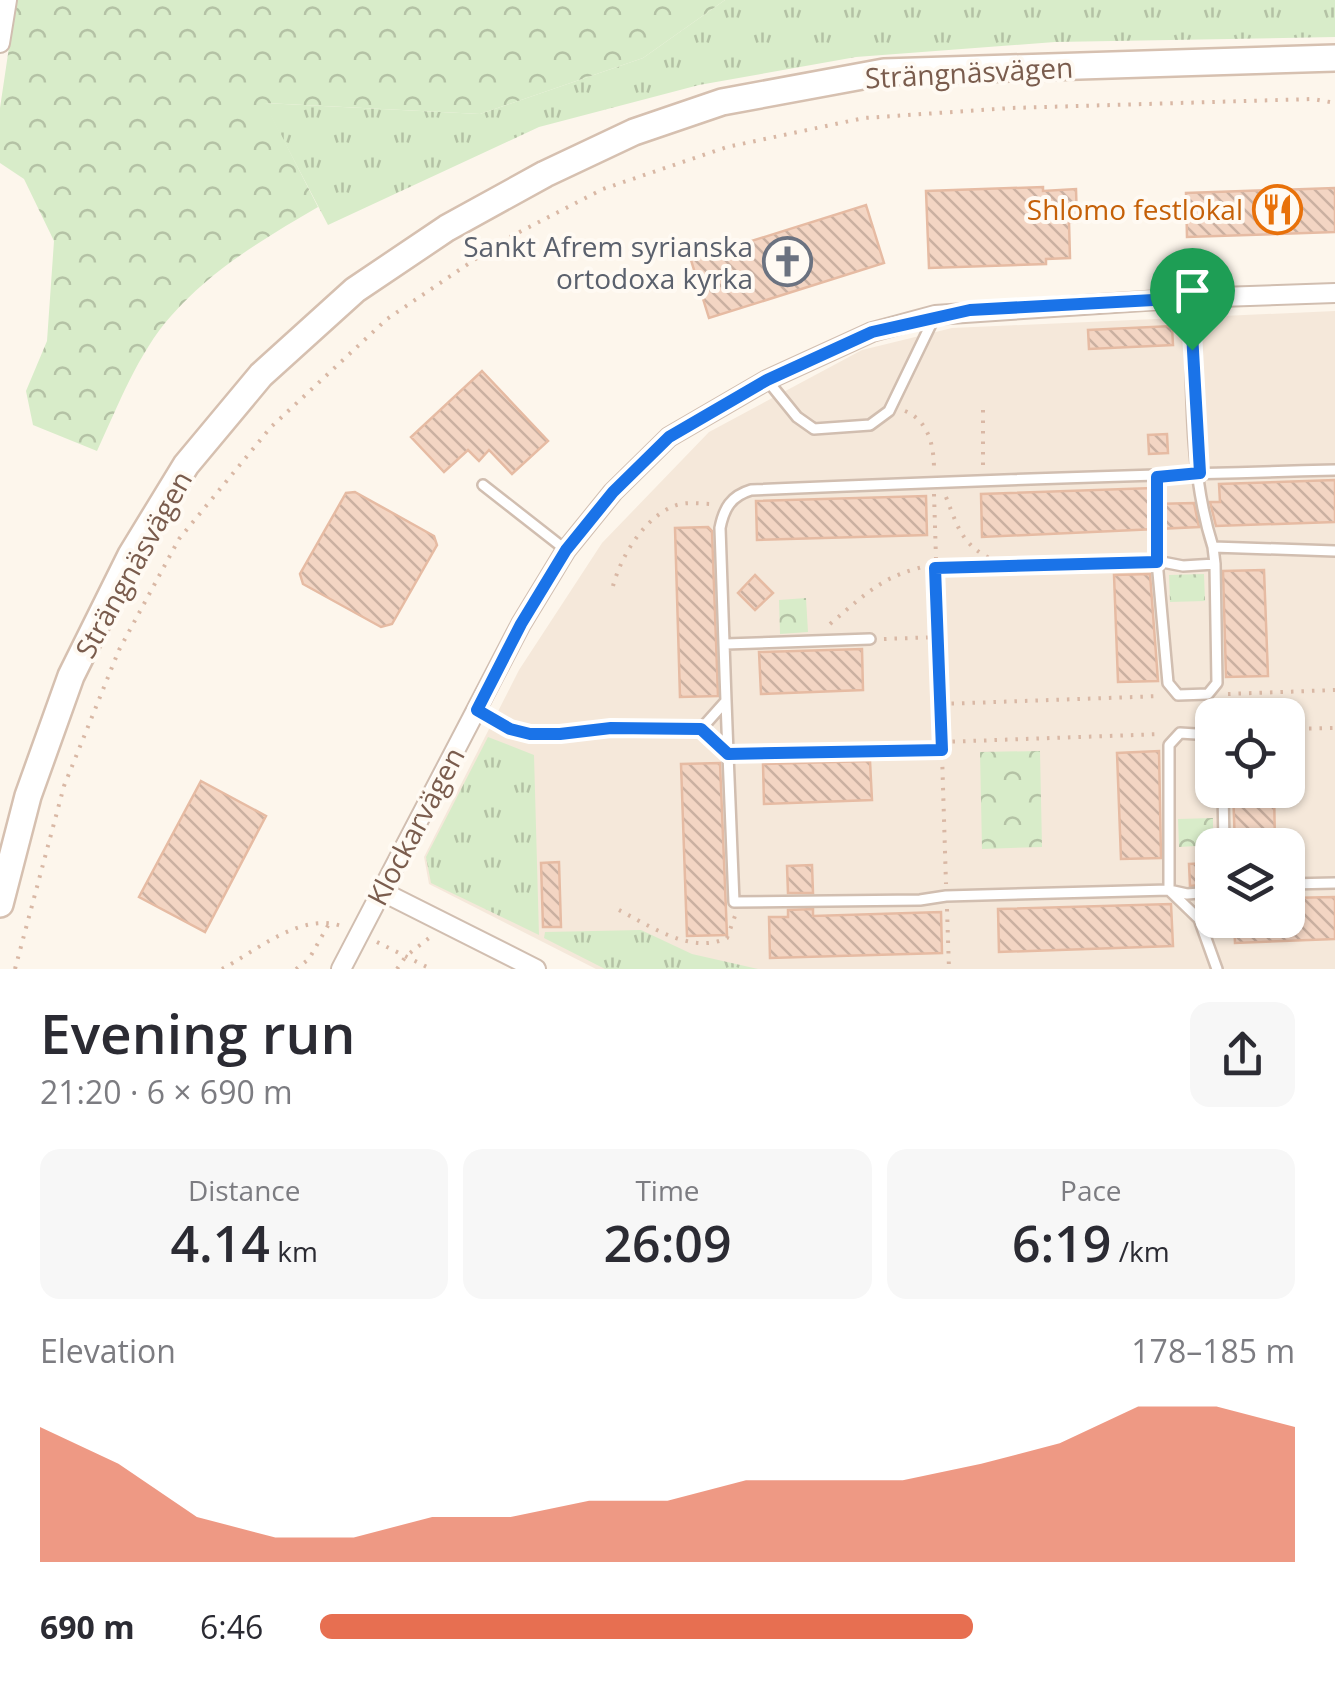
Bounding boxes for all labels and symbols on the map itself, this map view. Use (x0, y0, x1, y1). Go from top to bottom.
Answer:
street label: Strängnäsvägen (864, 48, 1074, 96)
restaurant icon: Shlomo festlokal (1252, 183, 1304, 235)
place label: Shlomo festlokal (1027, 190, 1243, 228)
place label: Sankt Afrem syrianska ortodoxa kyrka (463, 227, 753, 297)
church icon: Sankt Afrem syrianska ortodoxa kyrka (762, 236, 814, 288)
pin (1150, 248, 1235, 351)
street label: Strängnäsvägen (66, 464, 200, 664)
street label: Klockarvägen (357, 740, 473, 912)

